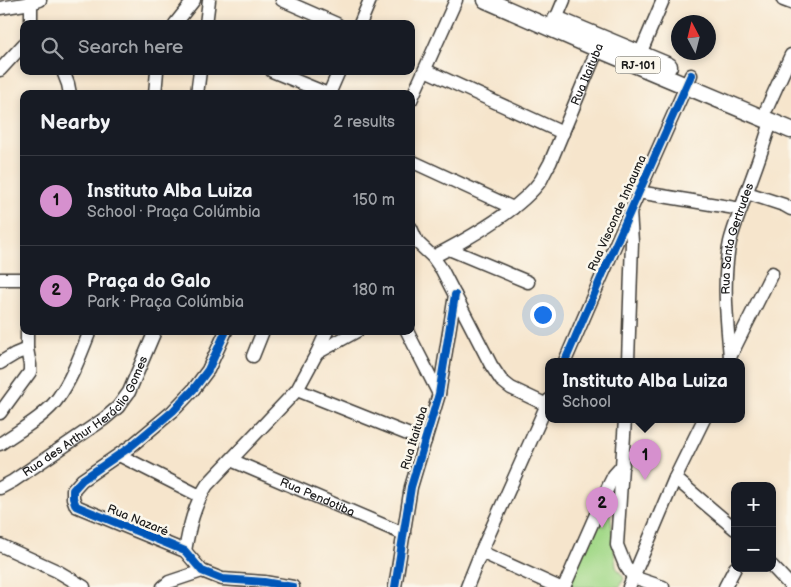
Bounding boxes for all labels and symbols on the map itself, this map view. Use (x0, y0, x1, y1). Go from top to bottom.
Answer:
north arrow (671, 15, 716, 60)
street label: Rua Itaituba (568, 41, 607, 108)
road number: RJ-101 (616, 56, 660, 74)
street label: Rua Visconde Inhauma (585, 153, 650, 274)
street label: Rua Santa Gertrudes (719, 181, 757, 295)
your location (530, 302, 556, 328)
street label: Rua des Arthur Heráclio Gomes (20, 354, 151, 480)
street label: Rua Itaituba (398, 404, 431, 472)
pin: 1 (629, 439, 661, 480)
street label: Rua Pendotiba (278, 475, 357, 520)
pin: 2 (586, 487, 618, 528)
street label: Rua Nazaré (105, 501, 171, 540)

